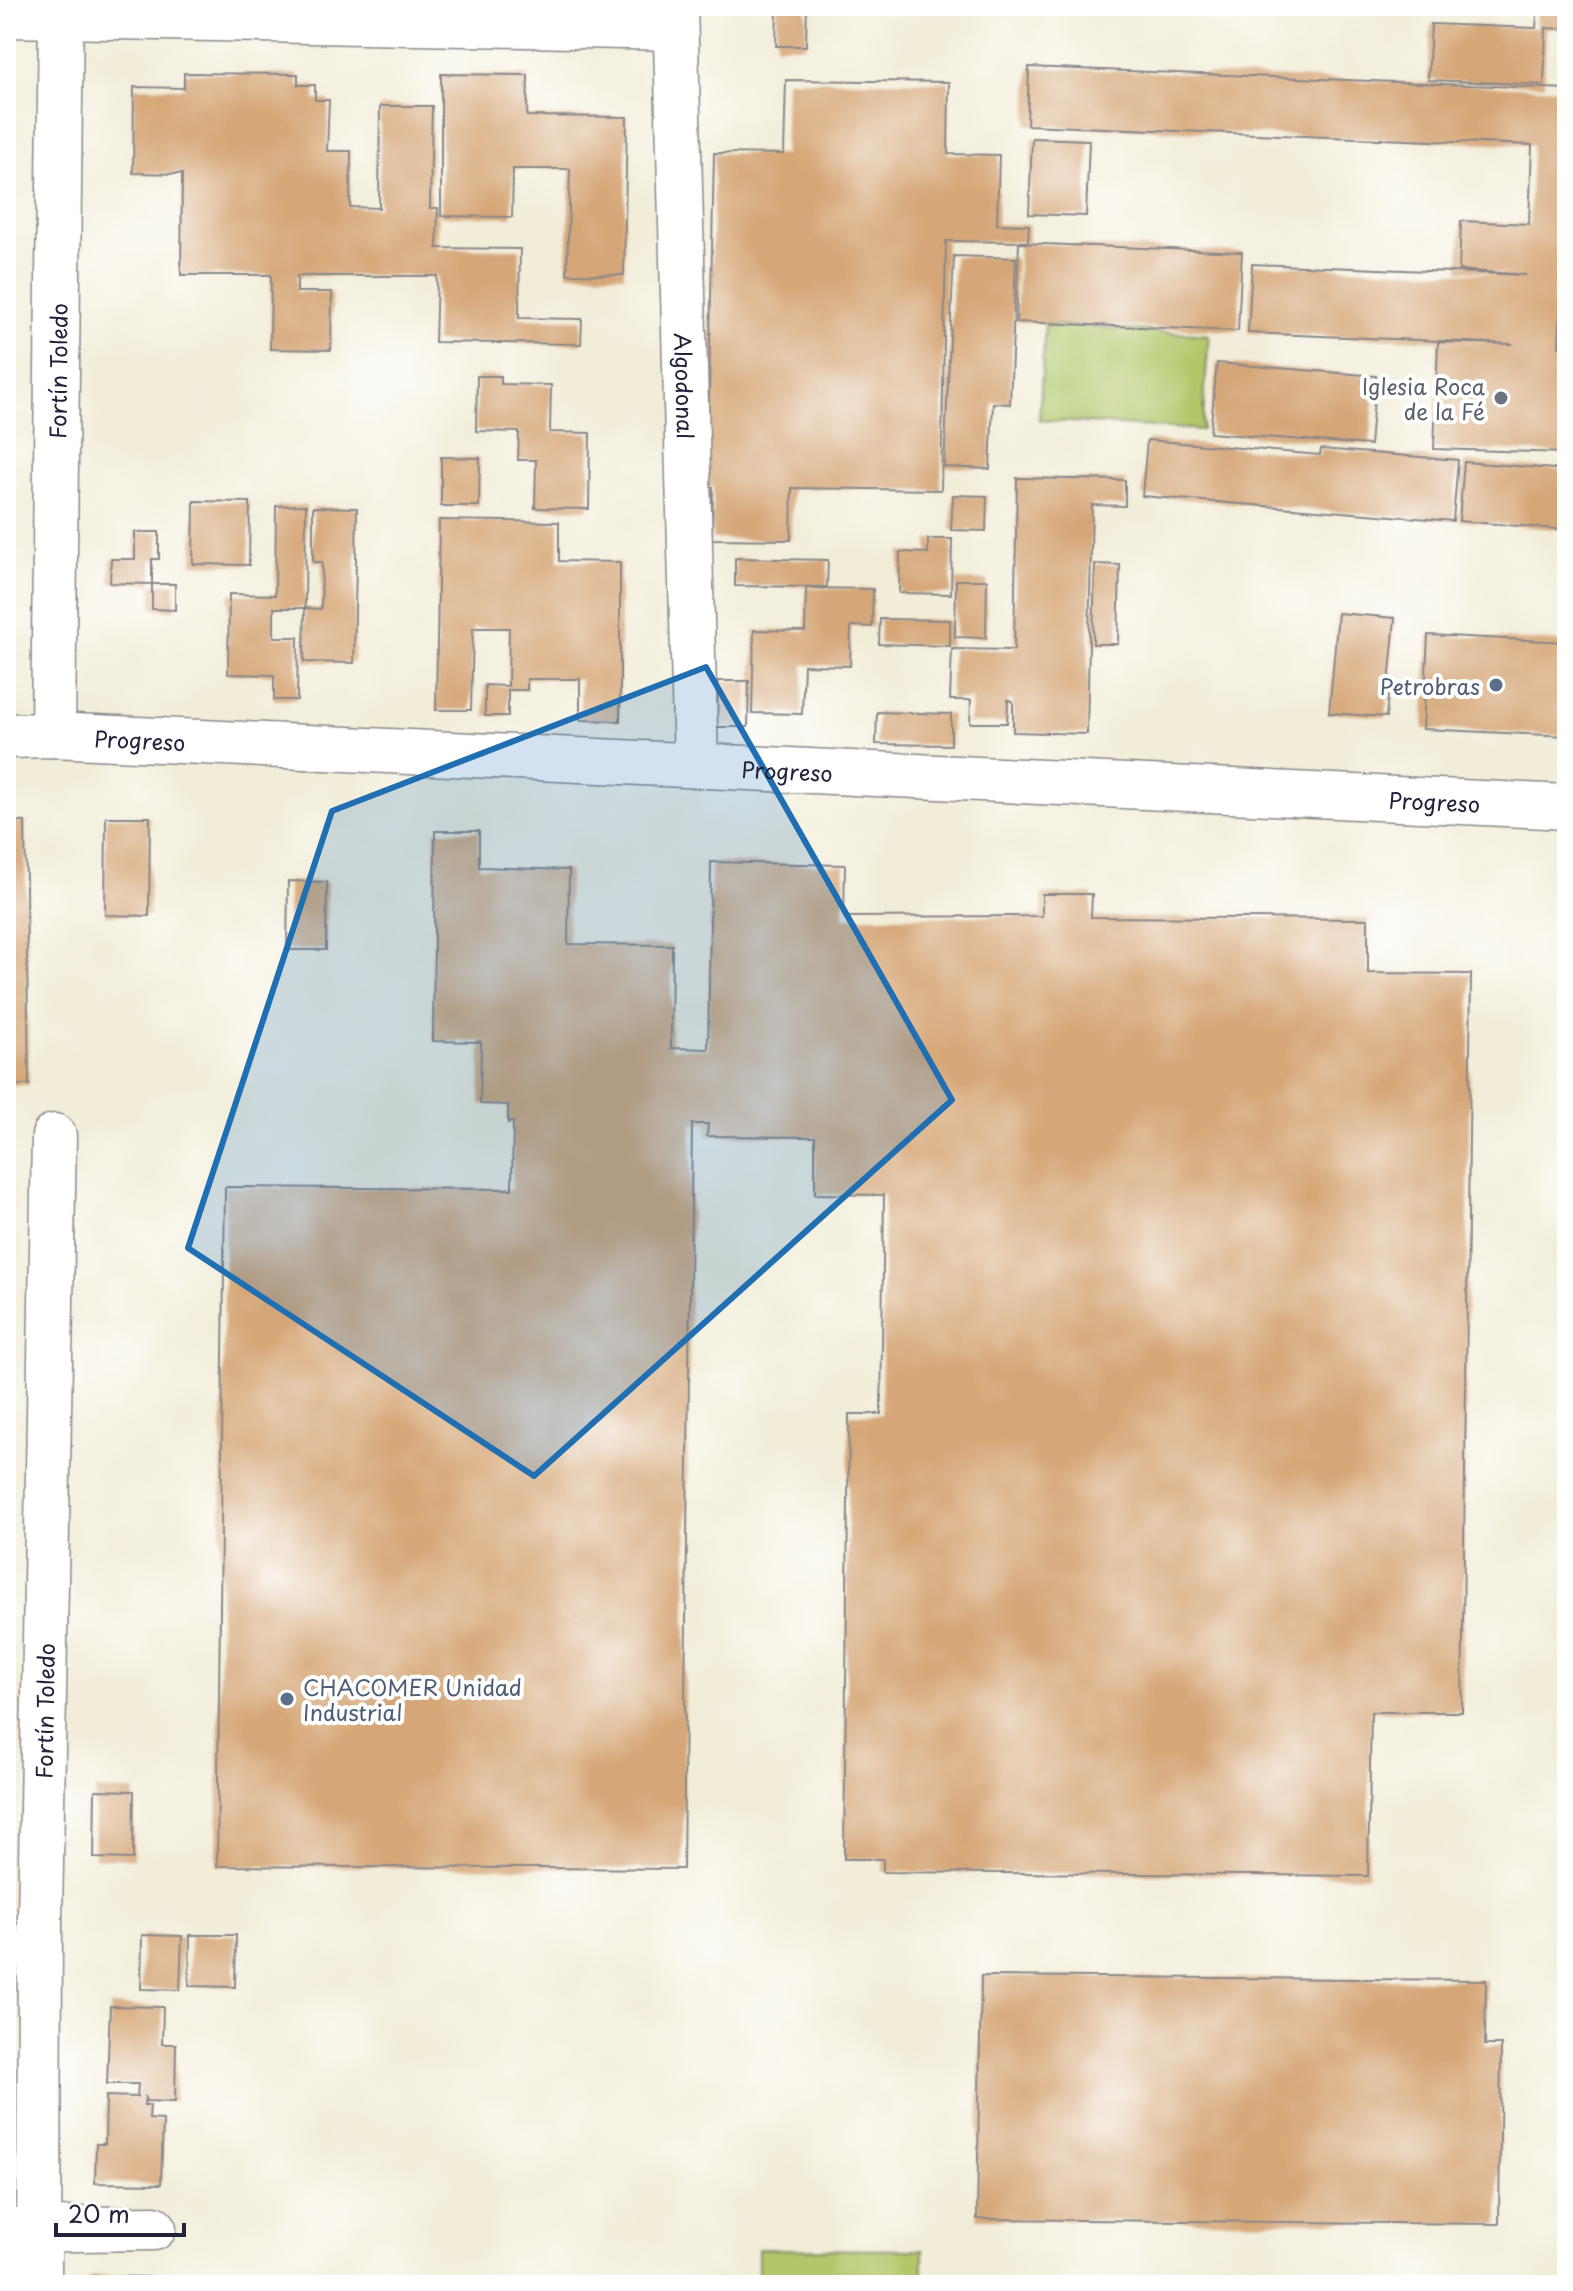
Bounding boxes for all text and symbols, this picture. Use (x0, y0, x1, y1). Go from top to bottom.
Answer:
street label: Fortín Toledo (40, 303, 74, 439)
street label: Algodonal (668, 332, 703, 439)
place label: Iglesia Roca de la Fé (1362, 369, 1486, 427)
marker: Iglesia Roca de la Fé (1492, 389, 1510, 407)
place label: Petrobras (1380, 669, 1480, 702)
marker: Petrobras (1487, 676, 1505, 694)
street label: Progreso (93, 720, 186, 758)
street label: Progreso (741, 751, 834, 789)
street label: Progreso (1388, 782, 1481, 819)
street label: Fortín Toledo (26, 1643, 61, 1779)
place label: CHACOMER Unidad Industrial (303, 1670, 522, 1728)
marker: CHACOMER Unidad Industrial (278, 1690, 296, 1708)
scale bar (56, 2187, 184, 2237)
text: 20 m (68, 2195, 130, 2231)

